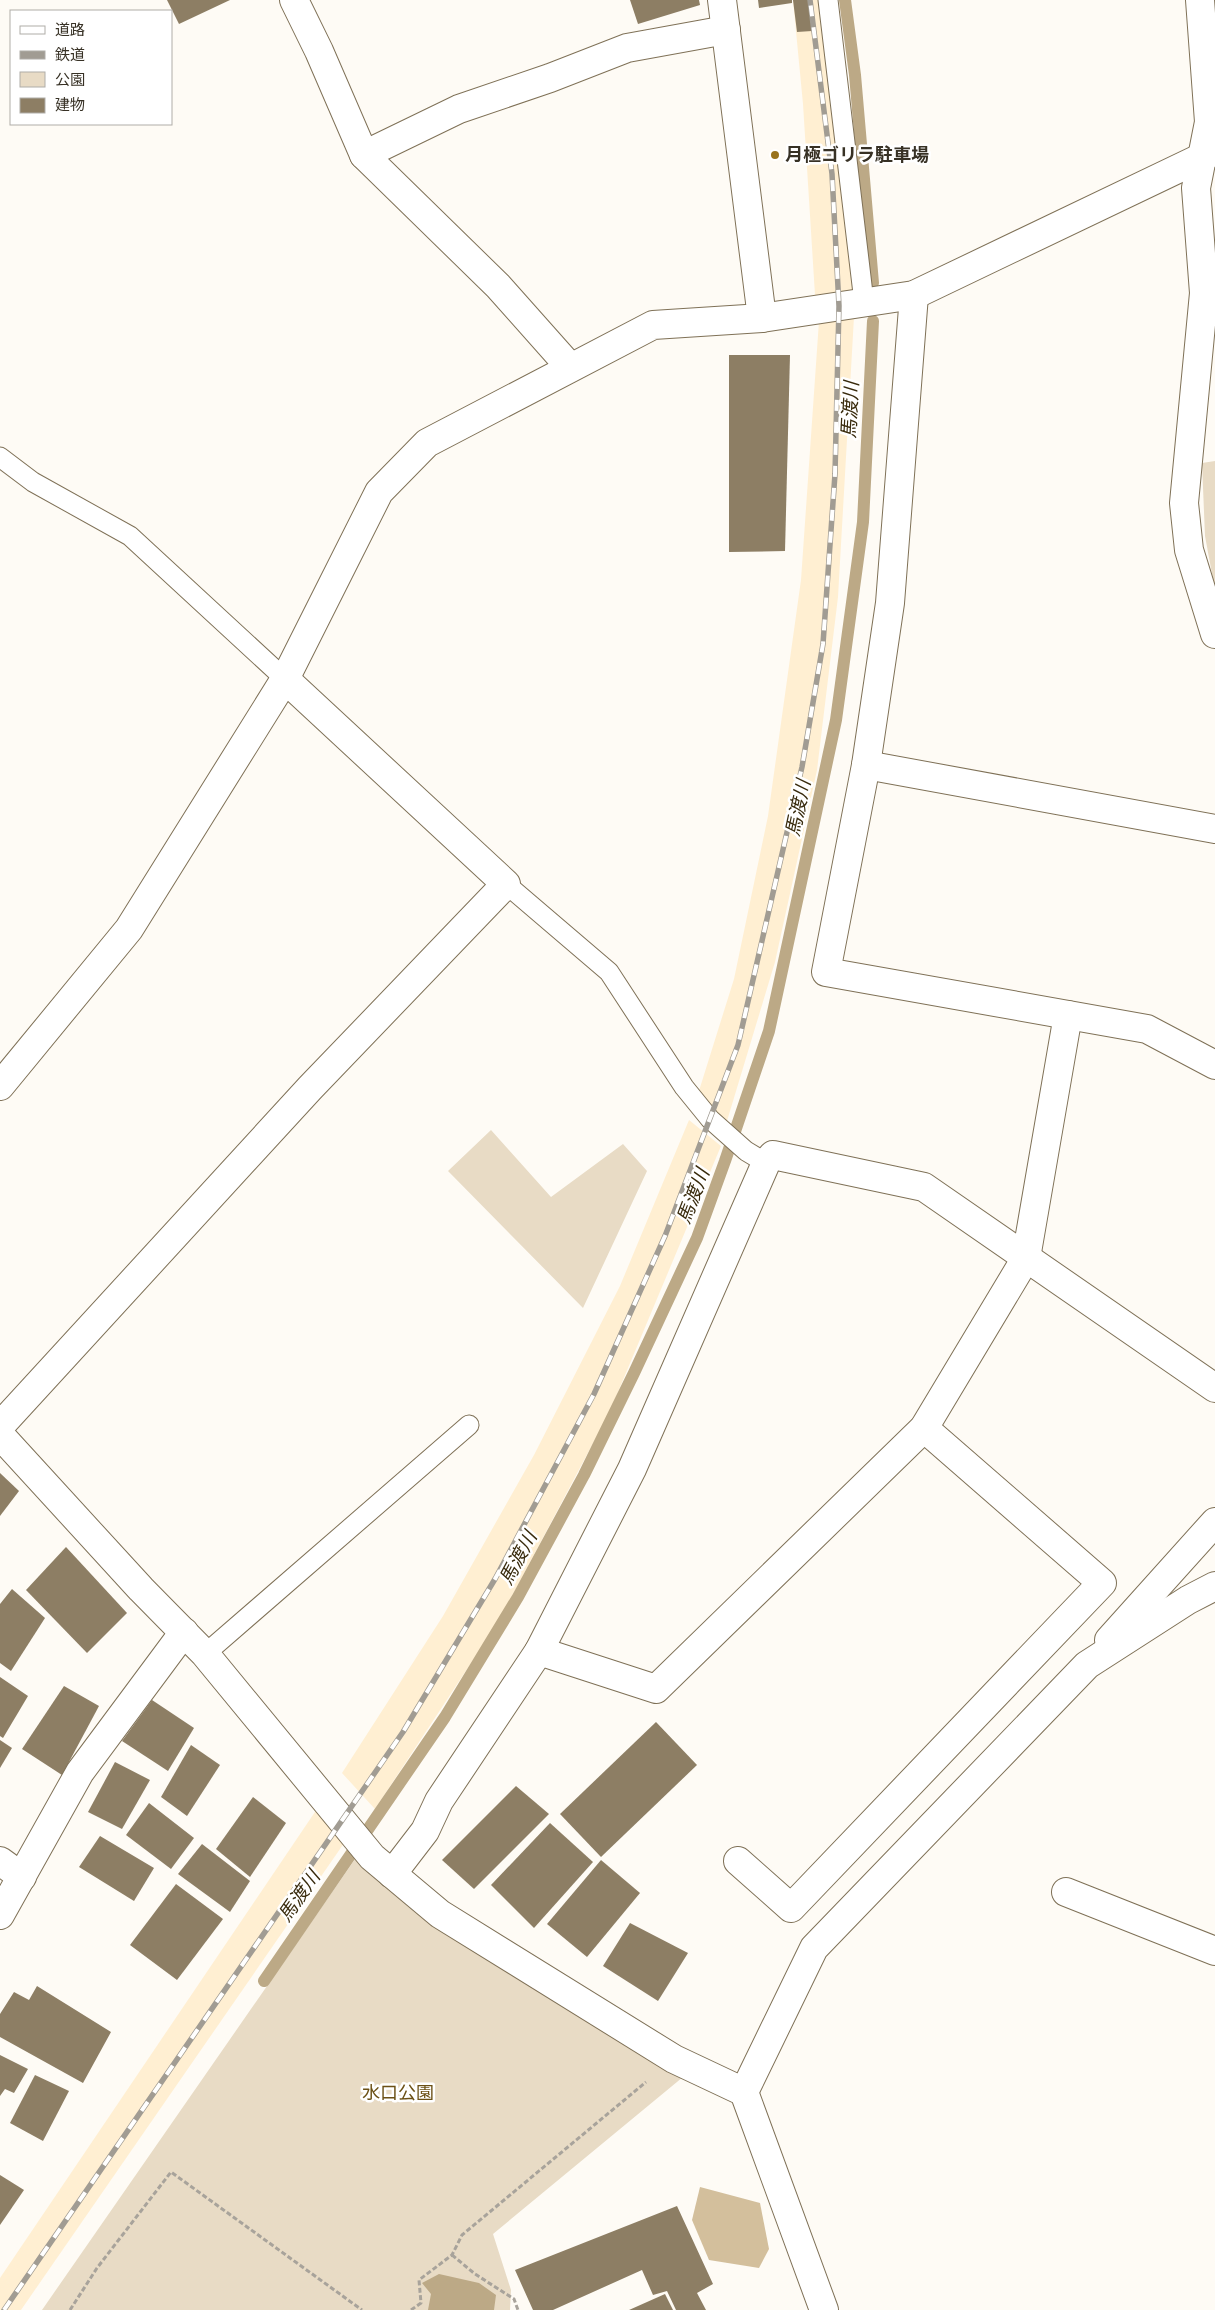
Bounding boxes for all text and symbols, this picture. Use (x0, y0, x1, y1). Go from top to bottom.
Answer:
legend (10, 10, 172, 125)
text: 道路 (55, 20, 85, 39)
text: 鉄道 (55, 45, 85, 64)
text: 公園 (55, 70, 85, 89)
text: 建物 (55, 95, 85, 114)
place label: 月極ゴリラ駐車場 (785, 144, 929, 166)
marker: 月極ゴリラ駐車場 (769, 149, 781, 161)
water label: 馬渡川 (837, 379, 863, 439)
water label: 馬渡川 (781, 776, 816, 838)
water label: 馬渡川 (672, 1163, 715, 1227)
water label: 馬渡川 (494, 1526, 542, 1589)
water label: 馬渡川 (273, 1864, 326, 1926)
park label: 水口公園 (362, 2082, 434, 2104)

